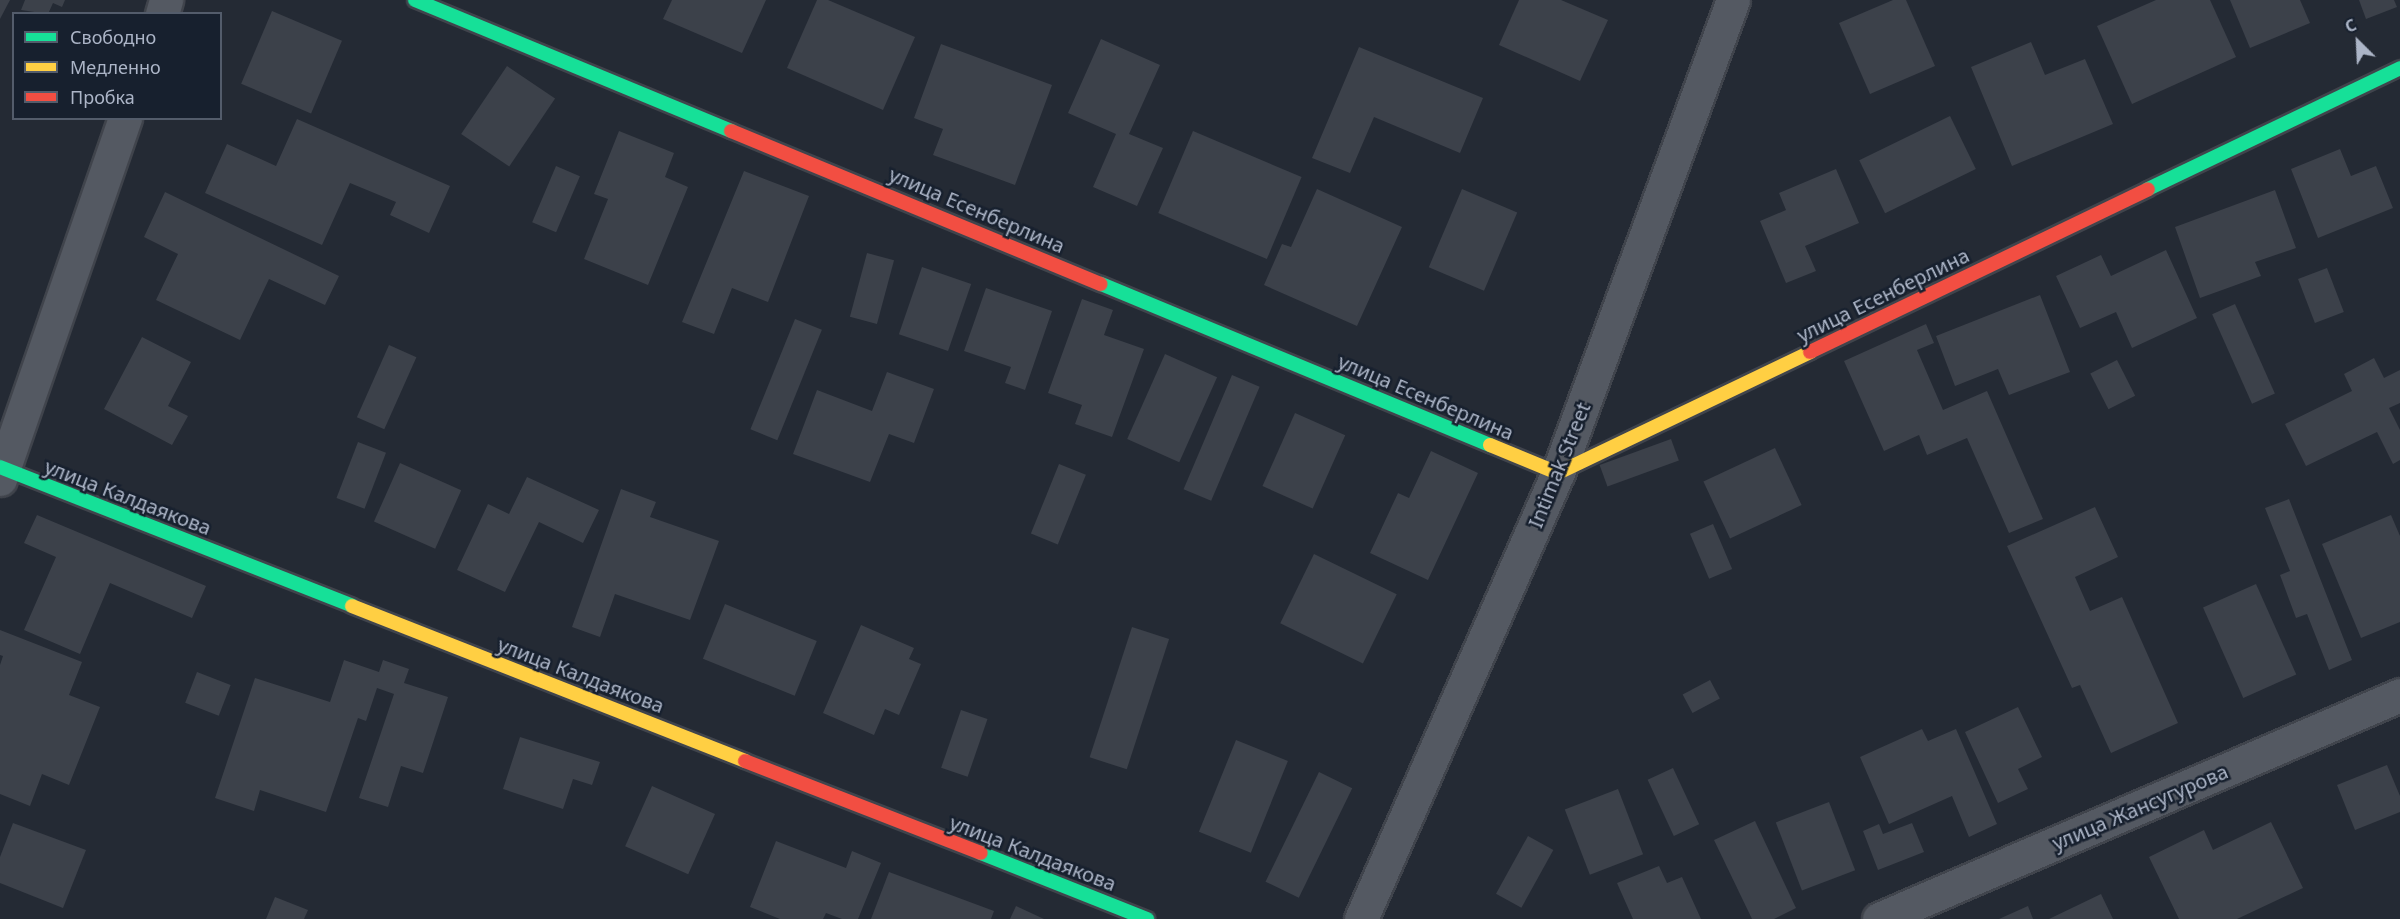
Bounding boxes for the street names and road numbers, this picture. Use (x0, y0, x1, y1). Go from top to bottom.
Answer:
street label: улица Есенберлина (885, 162, 1069, 258)
street label: улица Есенберлина (1793, 243, 1973, 347)
street label: улица Есенберлина (1334, 349, 1518, 445)
street label: Intimak Street (1523, 399, 1595, 531)
street label: улица Калдаякова (41, 454, 215, 540)
street label: улица Калдаякова (494, 632, 668, 718)
street label: улица Жансугурова (2048, 759, 2232, 855)
street label: улица Калдаякова (946, 810, 1120, 896)

